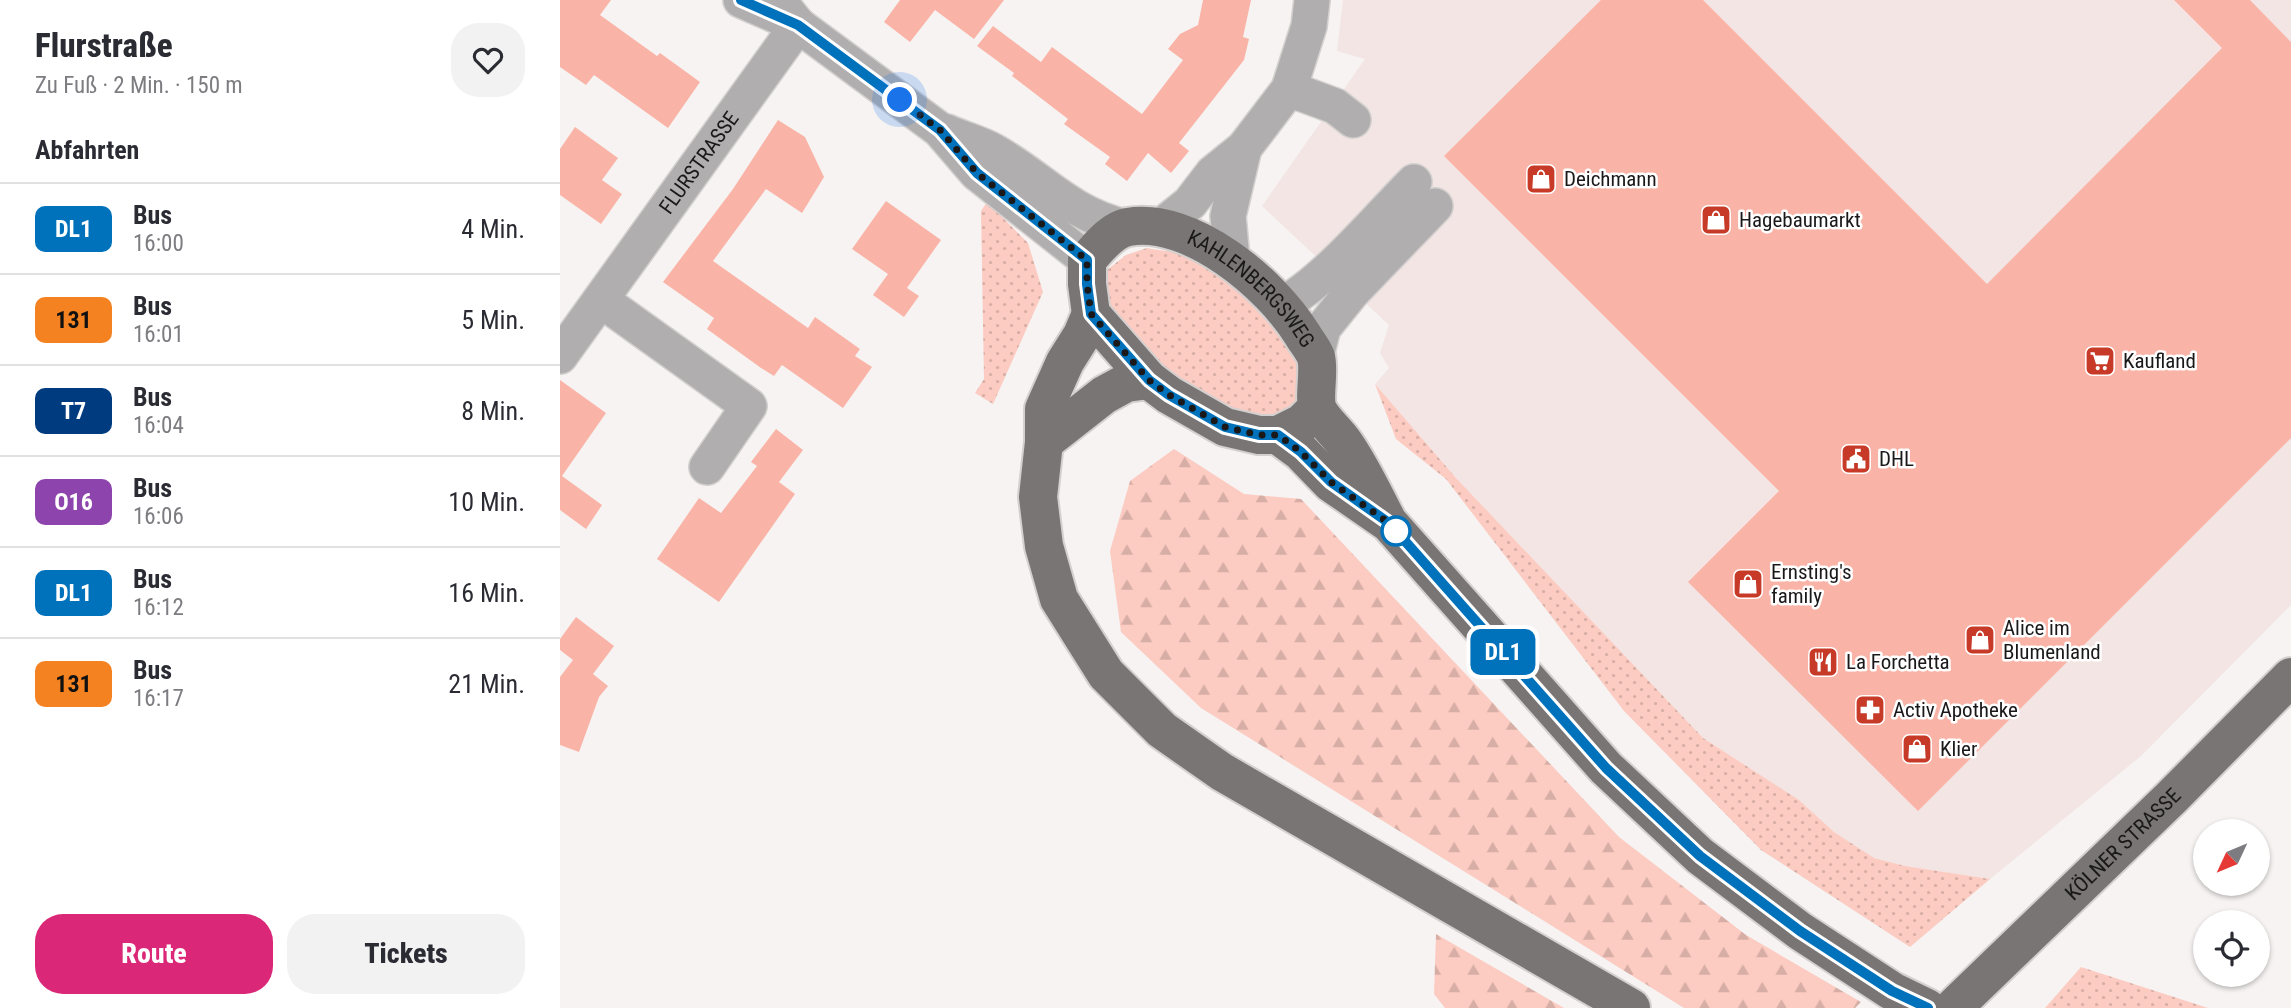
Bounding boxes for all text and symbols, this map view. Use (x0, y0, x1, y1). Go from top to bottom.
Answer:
button: heart (451, 23, 525, 97)
text: Flurstraße (35, 26, 173, 65)
text: Zu Fuß · 2 Min. · 150 m (35, 72, 243, 99)
your location (882, 82, 917, 117)
street label: FLURSTRASSE (654, 107, 744, 218)
text: Abfahrten (35, 135, 139, 165)
shop icon: Deichmann (1524, 162, 1558, 196)
place label: Deichmann (1564, 167, 1657, 191)
text: Bus (133, 200, 172, 230)
shop icon: Hagebaumarkt (1699, 203, 1733, 237)
place label: Hagebaumarkt (1739, 208, 1861, 232)
text: 4 Min. (461, 214, 525, 244)
text: DL1 (55, 215, 92, 243)
street label: KAHLENBERGSWEG (1184, 225, 1319, 352)
text: 16:00 (133, 230, 184, 257)
text: Bus (133, 291, 172, 321)
text: 5 Min. (461, 305, 525, 335)
text: 131 (55, 306, 92, 334)
text: 16:01 (133, 321, 184, 348)
supermarket icon: Kaufland (2083, 344, 2117, 378)
place label: Kaufland (2123, 349, 2196, 373)
text: Bus (133, 382, 172, 412)
text: 8 Min. (461, 396, 525, 426)
text: T7 (61, 397, 86, 425)
text: 16:04 (133, 412, 184, 439)
public building icon: DHL (1839, 442, 1873, 476)
place label: DHL (1879, 447, 1914, 471)
text: Bus (133, 473, 172, 503)
text: 10 Min. (448, 487, 525, 517)
text: O16 (54, 488, 93, 516)
text: 16:06 (133, 503, 184, 530)
unlabelled marker (1381, 516, 1411, 546)
place label: Ernsting's family (1771, 560, 1852, 608)
text: Bus (133, 564, 172, 594)
shop icon: Ernsting's family (1731, 567, 1765, 601)
text: 16 Min. (448, 578, 525, 608)
text: DL1 (55, 579, 92, 607)
text: 16:12 (133, 594, 184, 621)
place label: Alice im Blumenland (2003, 616, 2101, 664)
shop icon: Alice im Blumenland (1963, 623, 1997, 657)
line badge: DL1 (1463, 629, 1543, 675)
text: DL1 (1484, 638, 1522, 666)
restaurant icon: La Forchetta (1806, 645, 1840, 679)
place label: La Forchetta (1846, 650, 1950, 674)
text: Bus (133, 655, 172, 685)
text: 21 Min. (448, 669, 525, 699)
text: 131 (55, 670, 92, 698)
text: 16:17 (133, 685, 184, 712)
pharmacy icon: Activ Apotheke (1853, 693, 1887, 727)
place label: Activ Apotheke (1893, 698, 2018, 722)
shop icon: Klier (1900, 732, 1934, 766)
place label: Klier (1940, 737, 1977, 761)
street label: KÖLNER STRASSE (2060, 783, 2186, 905)
north arrow (2193, 819, 2270, 896)
map controls (2193, 819, 2270, 987)
button: locate (2193, 910, 2270, 987)
button: Route (35, 914, 273, 994)
button: Tickets (287, 914, 525, 994)

